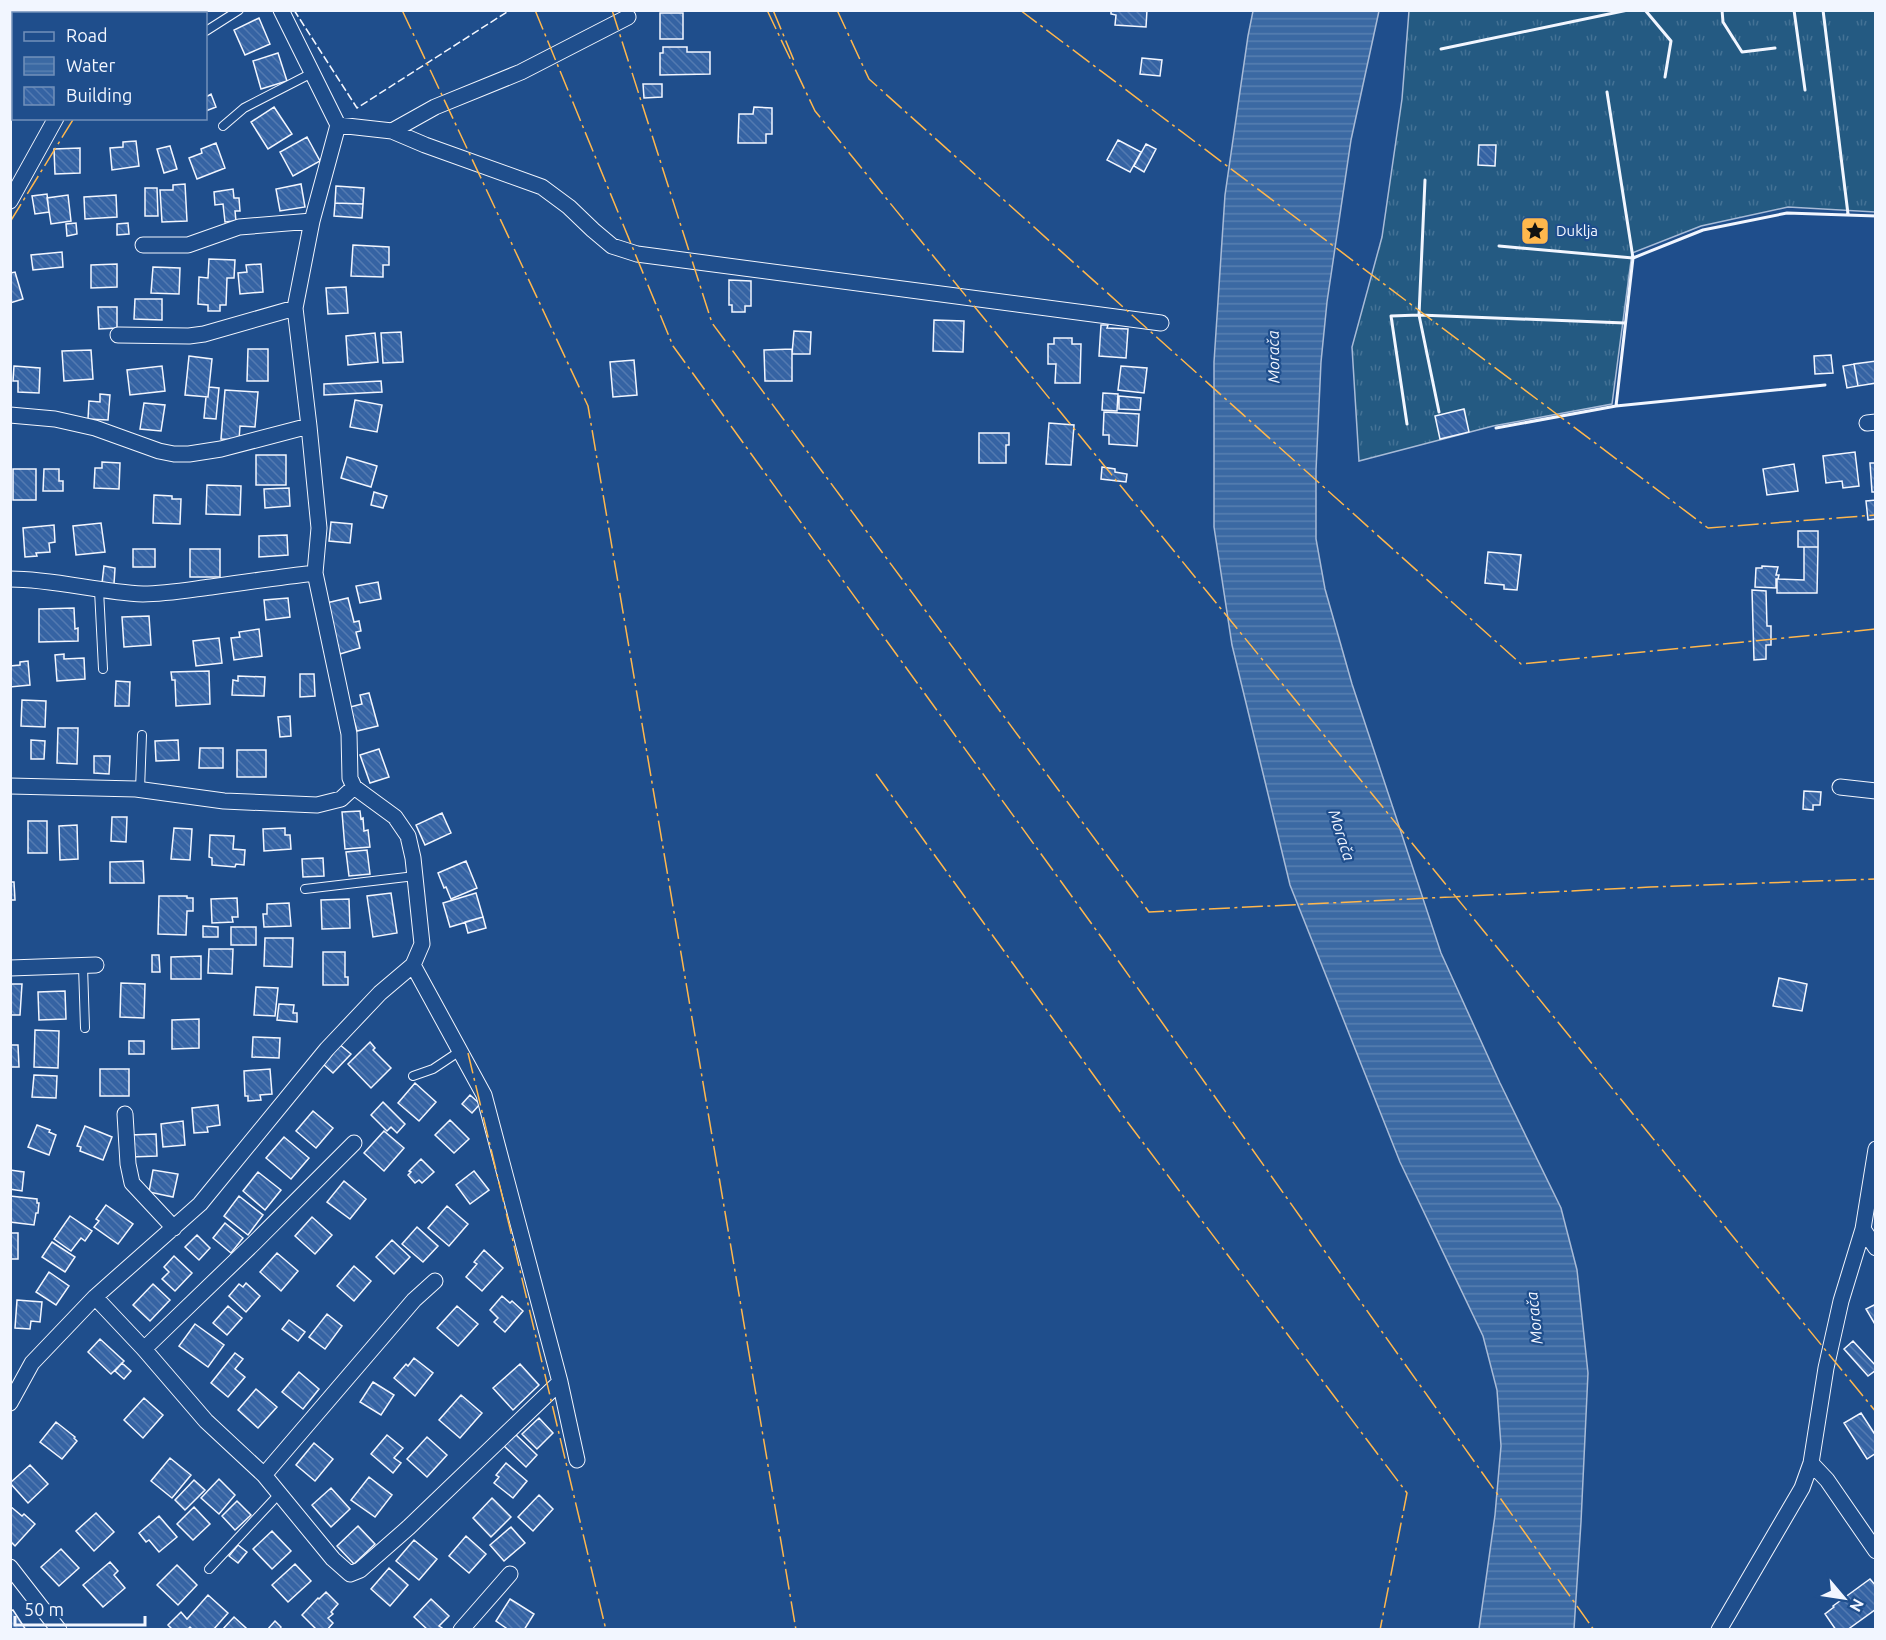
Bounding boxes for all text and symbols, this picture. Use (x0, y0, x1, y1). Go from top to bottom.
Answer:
legend (12, 12, 207, 120)
text: Road (66, 25, 108, 45)
text: Water (66, 55, 116, 75)
text: Building (66, 85, 132, 105)
place icon: Duklja (1519, 215, 1551, 247)
place label: Duklja (1556, 222, 1598, 239)
water label: Morača (1264, 330, 1282, 384)
water label: Morača (1325, 807, 1359, 863)
water label: Morača (1522, 1290, 1546, 1345)
north arrow (1814, 1568, 1874, 1628)
scale bar (15, 1589, 146, 1627)
text: N (1846, 1596, 1868, 1615)
text: 50 m (24, 1599, 64, 1619)

